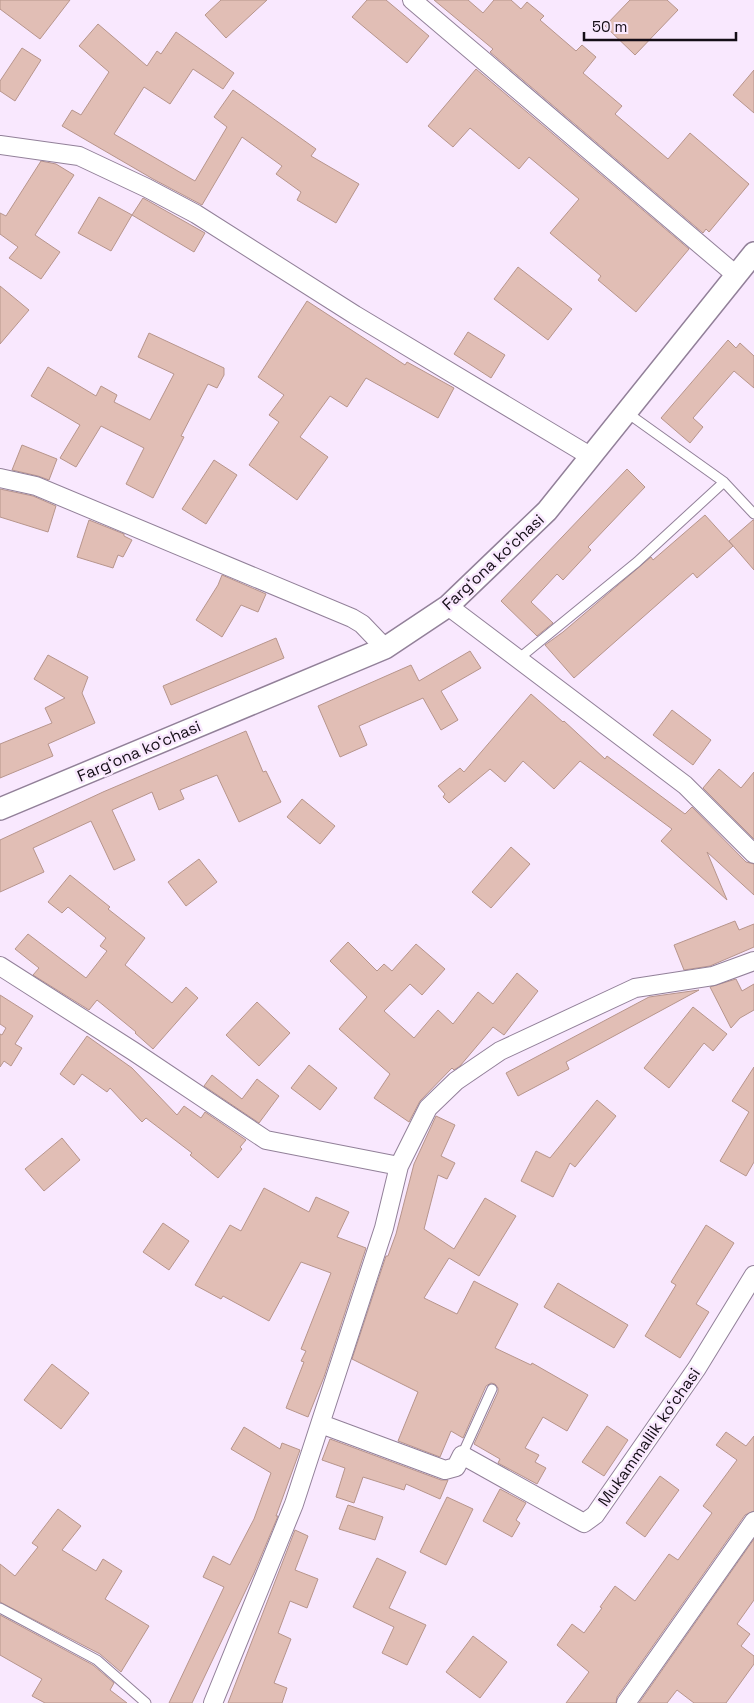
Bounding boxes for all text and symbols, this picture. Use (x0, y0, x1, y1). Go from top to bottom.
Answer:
scale bar (584, 10, 736, 42)
text: 50 m (592, 17, 627, 36)
street label: Fargʻona koʻchasi (438, 509, 548, 615)
street label: Fargʻona koʻchasi (74, 716, 204, 786)
street label: Mukammallik koʻchasi (593, 1364, 705, 1510)

